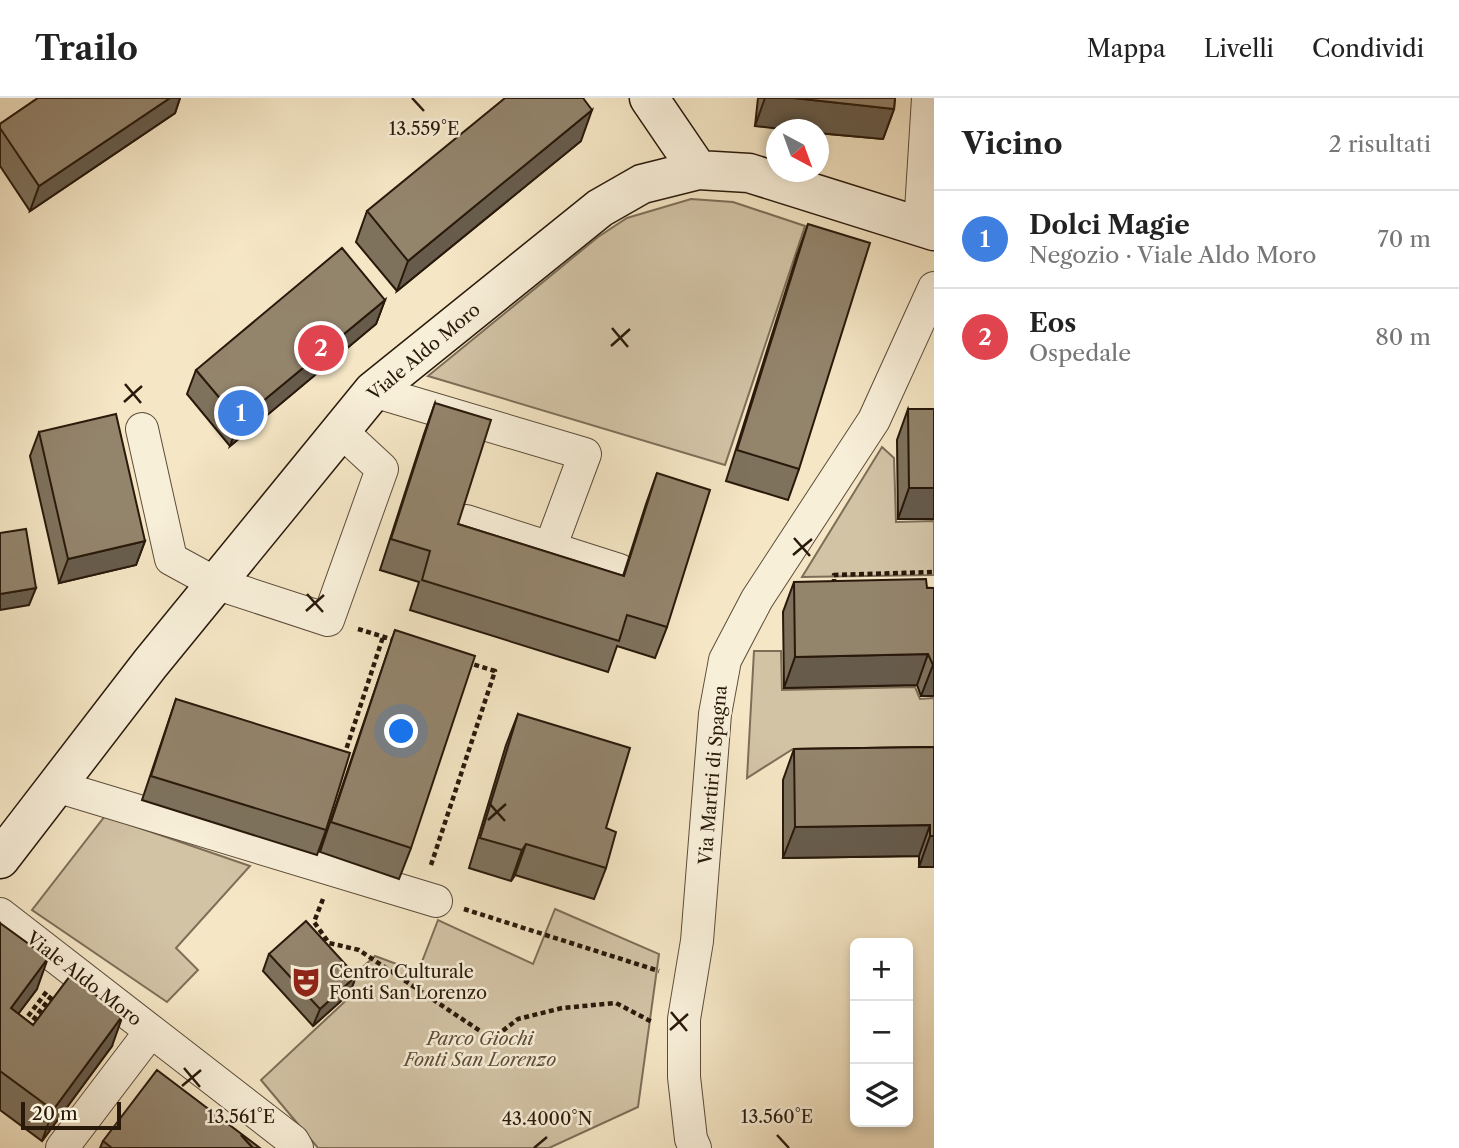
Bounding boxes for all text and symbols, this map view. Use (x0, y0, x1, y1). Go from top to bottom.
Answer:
text: Trailo (35, 28, 138, 69)
text: Mappa (1087, 34, 1166, 63)
text: Livelli (1204, 34, 1274, 63)
text: Condividi (1312, 34, 1424, 63)
text: 13.559°E (389, 118, 459, 140)
north arrow (766, 119, 829, 182)
text: Vicino (962, 125, 1062, 162)
text: 2 risultati (1329, 130, 1431, 158)
text: Dolci Magie (1029, 209, 1190, 241)
text: 1 (980, 225, 990, 253)
text: 70 m (1378, 225, 1431, 253)
text: Negozio · Viale Aldo Moro (1029, 241, 1316, 269)
street label: Viale Aldo Moro (362, 299, 485, 406)
text: Eos (1029, 307, 1076, 339)
pin: 2 (298, 322, 344, 374)
text: 2 (978, 323, 992, 351)
text: 80 m (1375, 323, 1431, 351)
text: Ospedale (1029, 339, 1131, 367)
pin: 1 (218, 387, 264, 439)
street label: Via Martiri di Spagna (694, 684, 732, 867)
your location (384, 714, 418, 748)
street label: Viale Aldo Moro (21, 927, 146, 1031)
map controls (850, 938, 913, 1127)
button: + (850, 938, 913, 1001)
place label: Centro Culturale Fonti San Lorenzo (329, 961, 487, 1004)
theatre icon: Centro Culturale Fonti San Lorenzo (289, 965, 323, 999)
button: − (850, 1001, 913, 1064)
park label: Parco Giochi Fonti San Lorenzo (402, 1028, 556, 1071)
button: layers (850, 1064, 913, 1127)
scale bar (21, 1099, 121, 1131)
text: 20 m (32, 1102, 78, 1125)
text: 13.561°E (207, 1106, 275, 1128)
text: 13.560°E (741, 1106, 813, 1128)
text: 43.4000°N (502, 1108, 592, 1130)

